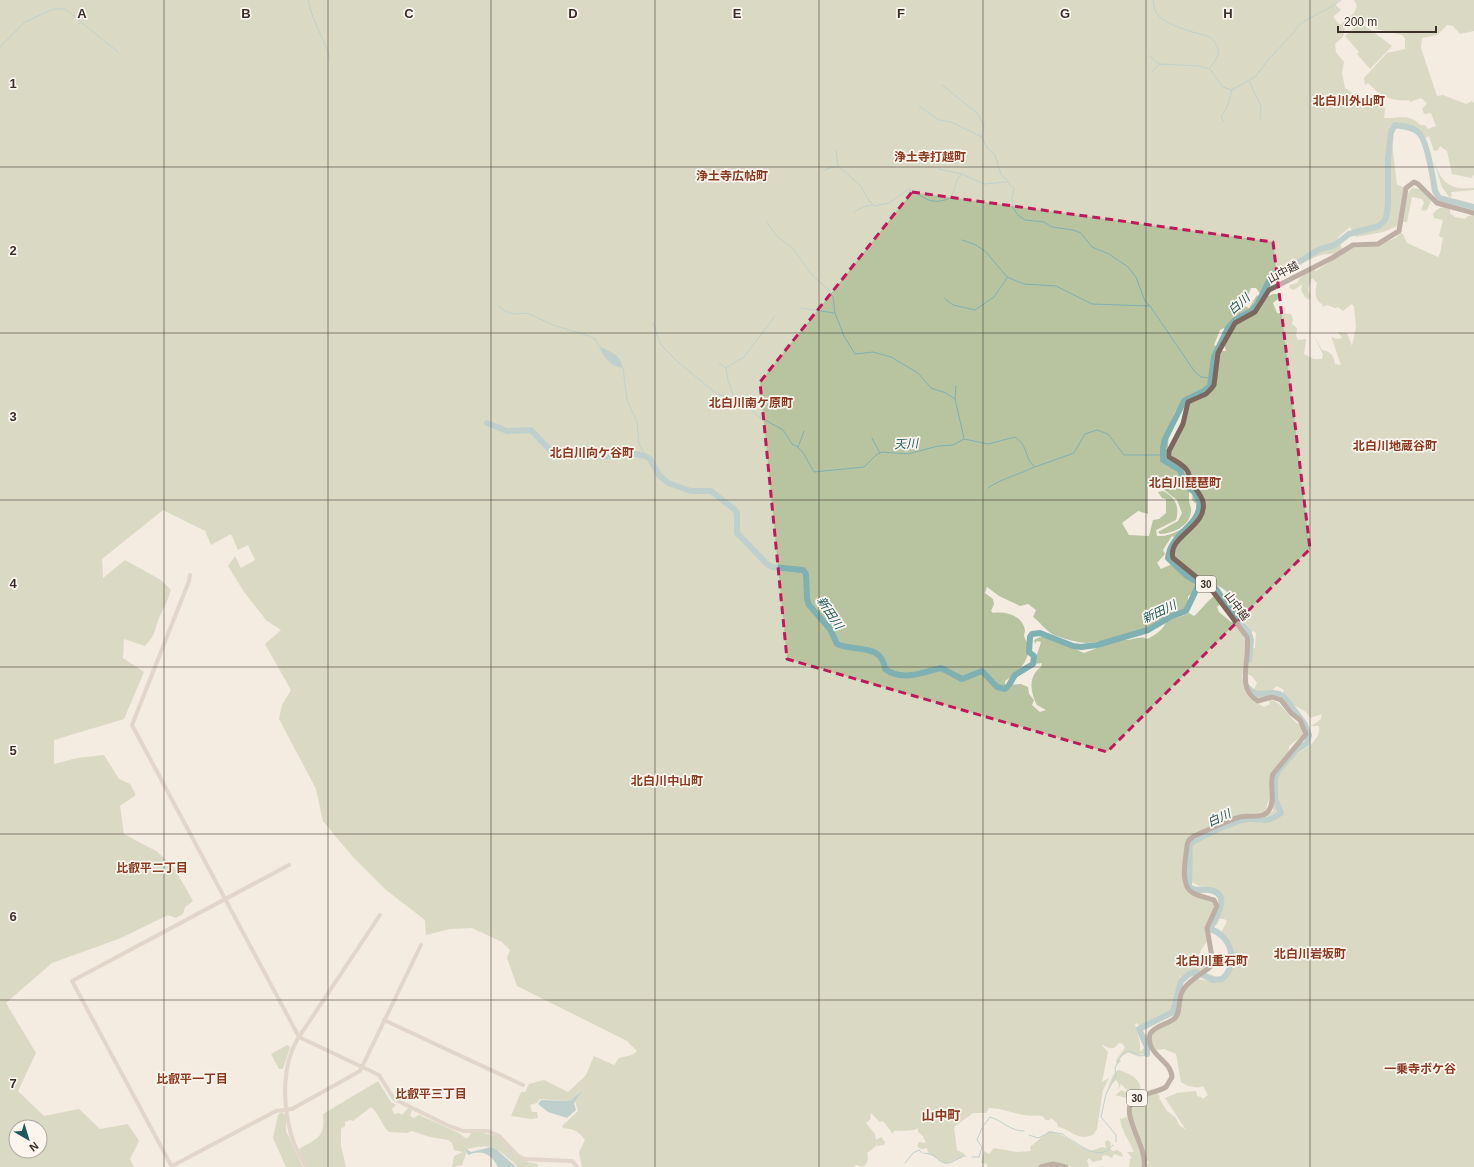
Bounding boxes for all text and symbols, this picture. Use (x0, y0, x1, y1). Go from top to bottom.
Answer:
text: A (77, 6, 87, 21)
text: B (241, 6, 251, 21)
text: C (404, 6, 414, 21)
text: D (568, 6, 578, 21)
text: E (733, 6, 742, 21)
text: F (897, 6, 905, 21)
text: G (1060, 6, 1070, 21)
text: H (1223, 6, 1233, 21)
scale bar (1338, 8, 1436, 34)
text: 200 m (1344, 15, 1377, 29)
text: 1 (9, 76, 17, 91)
district label: 北白川外山町 (1313, 94, 1385, 108)
district label: 浄土寺打越町 (894, 150, 966, 164)
district label: 浄土寺広帖町 (696, 169, 768, 183)
text: 2 (9, 243, 17, 258)
street label: 山中越 (1266, 259, 1300, 285)
water label: 白川 (1225, 290, 1254, 317)
district label: 北白川南ケ原町 (709, 396, 793, 410)
text: 3 (9, 409, 17, 424)
water label: 天川 (894, 436, 920, 452)
district label: 北白川地蔵谷町 (1353, 439, 1437, 453)
district label: 北白川向ケ谷町 (550, 446, 634, 460)
district label: 北白川琵琶町 (1149, 476, 1221, 490)
text: 4 (9, 576, 17, 591)
road number: 30 (1196, 576, 1216, 592)
street label: 山中越 (1222, 589, 1252, 623)
water label: 新田川 (814, 594, 847, 633)
water label: 新田川 (1140, 597, 1180, 626)
text: 5 (9, 743, 17, 758)
district label: 北白川中山町 (631, 774, 703, 788)
water label: 白川 (1205, 806, 1235, 829)
district label: 比叡平二丁目 (116, 861, 188, 875)
text: 6 (9, 909, 17, 924)
district label: 北白川岩坂町 (1274, 947, 1346, 961)
district label: 北白川重石町 (1176, 954, 1248, 968)
district label: 一乗寺ボケ谷 (1384, 1062, 1456, 1076)
district label: 比叡平一丁目 (156, 1072, 228, 1086)
text: 7 (9, 1076, 17, 1091)
district label: 比叡平三丁目 (395, 1087, 467, 1101)
road number: 30 (1127, 1090, 1147, 1106)
district label: 山中町 (921, 1108, 961, 1123)
north arrow (8, 1119, 48, 1159)
text: N (27, 1140, 41, 1154)

